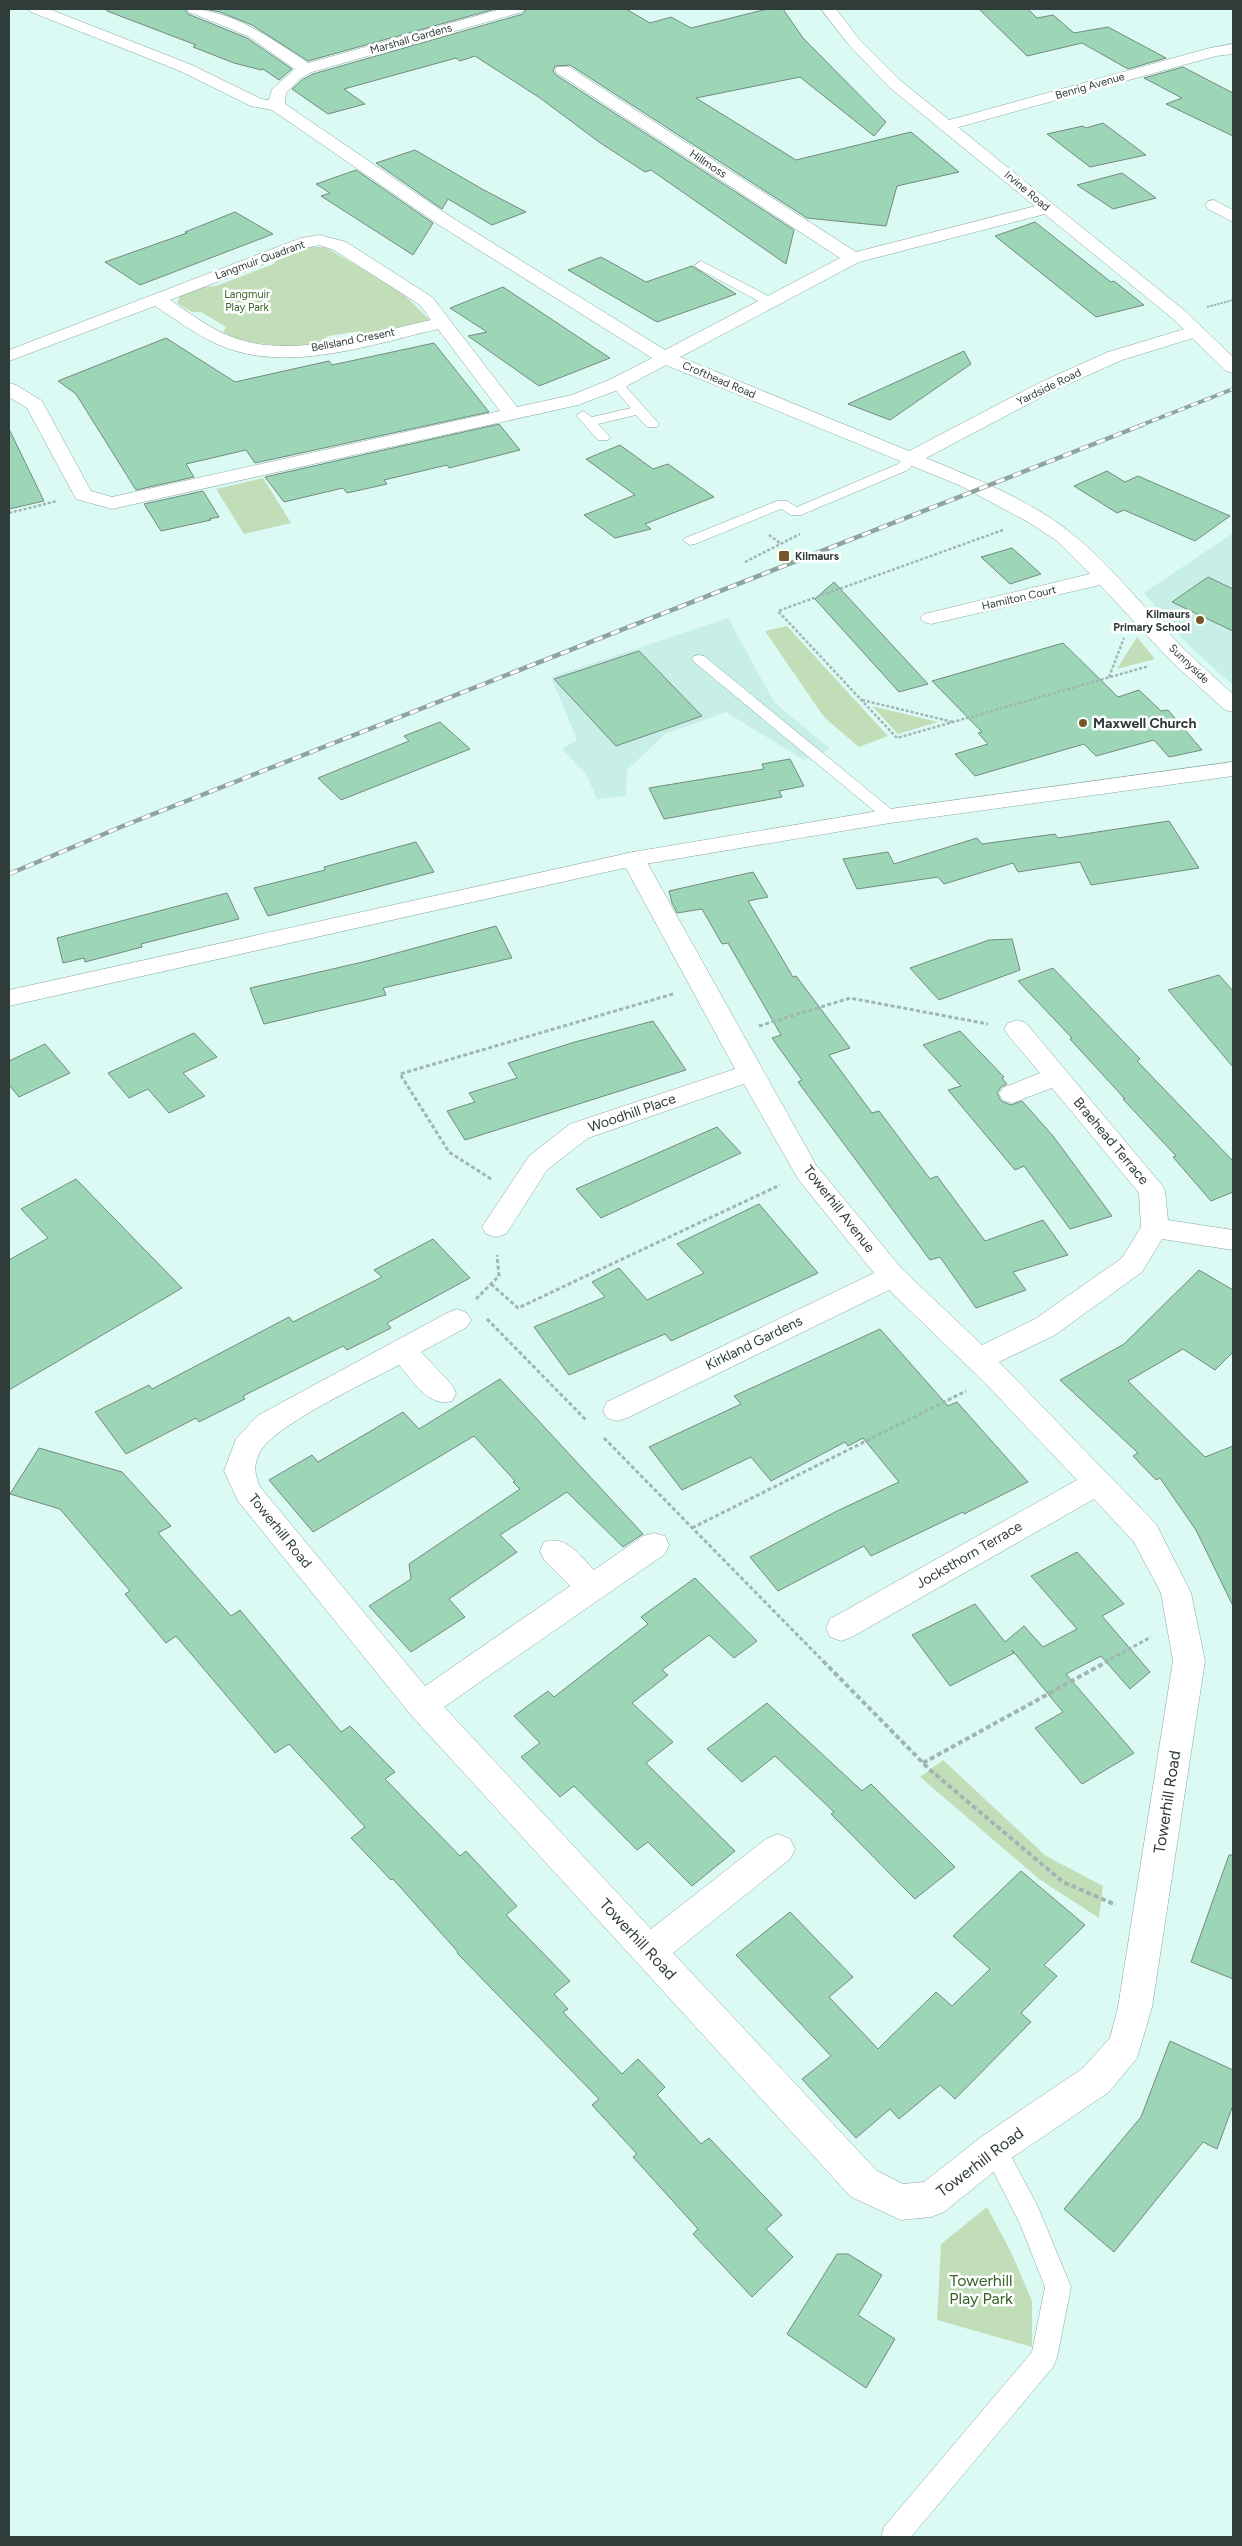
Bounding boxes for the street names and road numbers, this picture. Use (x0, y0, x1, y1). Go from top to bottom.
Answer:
street label: Marshall Gardens (369, 21, 453, 57)
street label: Benrig Avenue (1054, 70, 1126, 102)
street label: Hillmoss (687, 147, 729, 181)
street label: Irvine Road (1002, 168, 1052, 214)
street label: Langmuir Quadrant (213, 238, 307, 282)
street label: Bellsland Cresent (310, 325, 396, 355)
street label: Crofthead Road (680, 359, 758, 401)
street label: Yardside Road (1015, 366, 1083, 408)
street label: Hamilton Court (981, 583, 1057, 613)
street label: Sunnyside (1166, 642, 1212, 686)
street label: Woodhill Place (586, 1090, 678, 1136)
street label: Braehead Terrace (1070, 1094, 1153, 1188)
street label: Towerhill Avenue (800, 1162, 879, 1256)
street label: Kirkland Gardens (703, 1312, 805, 1374)
street label: Towerhill Road (245, 1490, 315, 1572)
street label: Jocksthorn Terrace (913, 1518, 1025, 1592)
street label: Towerhill Road (1149, 1749, 1185, 1855)
street label: Towerhill Road (596, 1895, 680, 1983)
street label: Towerhill Road (933, 2123, 1027, 2201)

